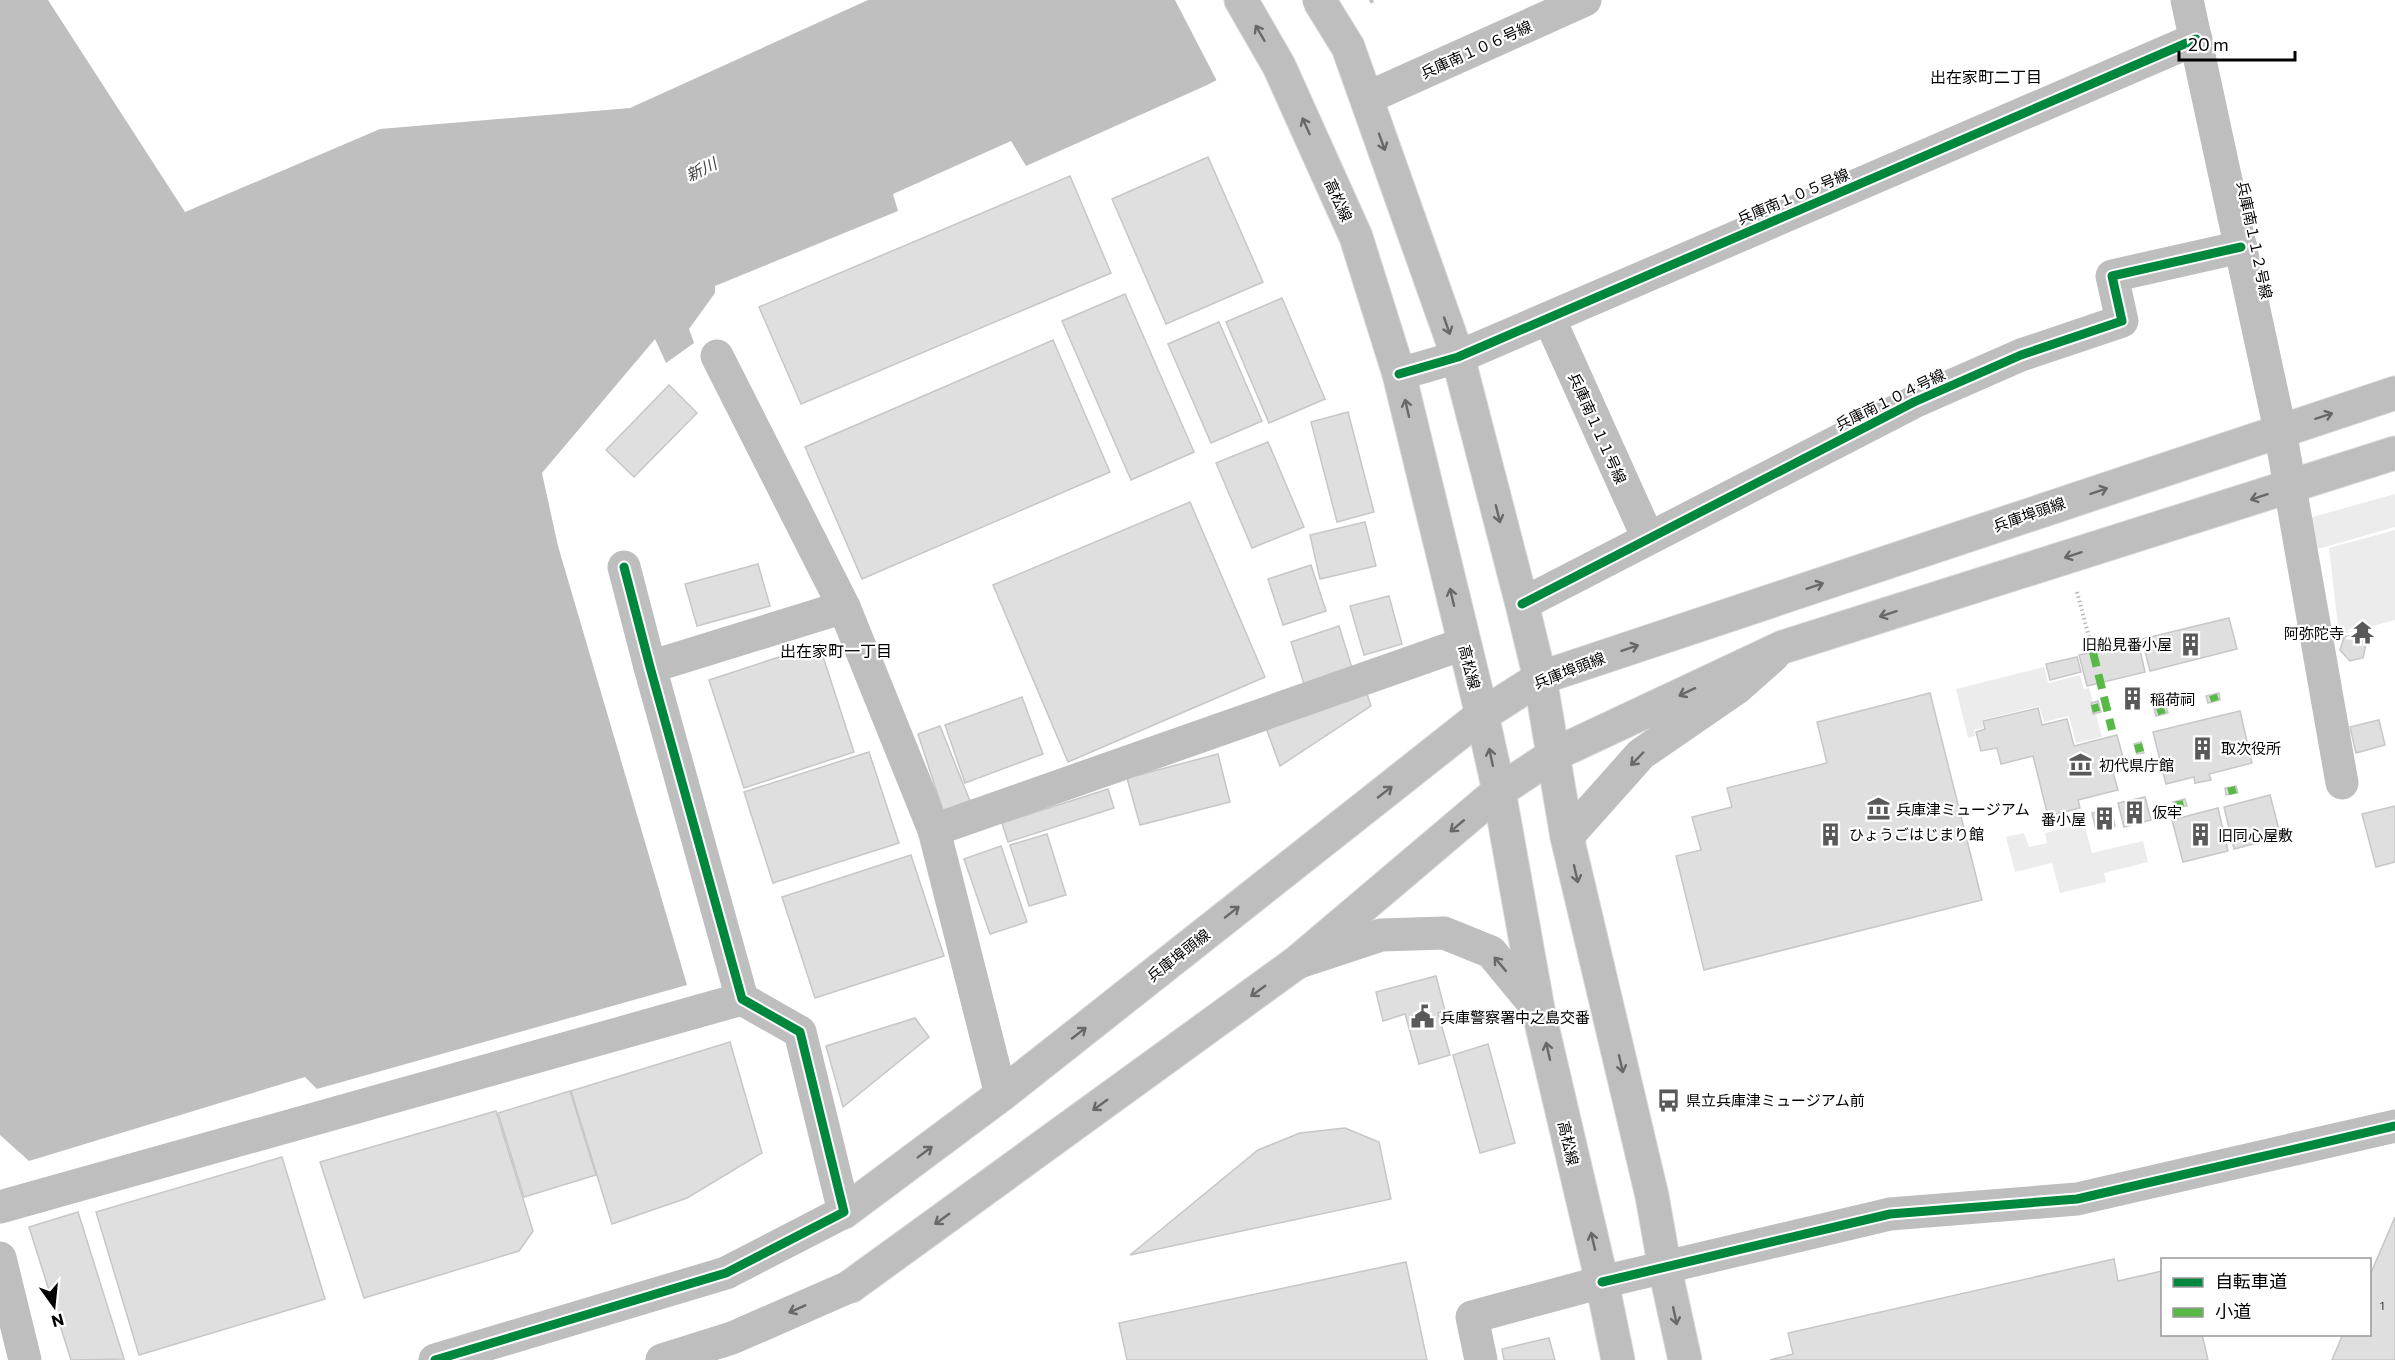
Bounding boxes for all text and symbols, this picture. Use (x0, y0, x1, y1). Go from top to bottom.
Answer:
street label: 兵庫南１０６号線 (1418, 16, 1534, 82)
scale bar (2179, 24, 2294, 62)
one-way arrow (1254, 25, 1266, 42)
text: 20 m (2188, 33, 2229, 55)
district label: 出在家町二丁目 (1930, 67, 2042, 86)
one-way arrow (1300, 117, 1311, 136)
one-way arrow (1378, 132, 1389, 151)
water label: 新川 (682, 153, 721, 185)
street label: 兵庫南１０５号線 (1734, 164, 1852, 228)
street label: 高松線 (1322, 176, 1356, 224)
street label: 兵庫南１１２号線 (2234, 179, 2276, 301)
one-way arrow (1443, 316, 1454, 334)
street label: 兵庫南１０４号線 (1832, 365, 1948, 433)
street label: 兵庫南１１１号線 (1565, 370, 1631, 486)
one-way arrow (1400, 399, 1412, 418)
one-way arrow (2314, 410, 2333, 421)
one-way arrow (2089, 484, 2108, 495)
one-way arrow (2250, 492, 2269, 503)
street label: 兵庫埠頭線 (1991, 493, 2067, 535)
one-way arrow (1493, 504, 1505, 523)
one-way arrow (2064, 550, 2083, 561)
one-way arrow (1805, 580, 1824, 591)
one-way arrow (1446, 588, 1458, 607)
one-way arrow (1879, 609, 1898, 620)
temple icon: 阿弥陀寺 (2349, 620, 2375, 646)
place label: 阿弥陀寺 (2284, 624, 2344, 642)
building icon: 旧船見番小屋 (2177, 631, 2203, 657)
place label: 旧船見番小屋 (2082, 635, 2172, 653)
district label: 出在家町一丁目 (780, 641, 892, 660)
one-way arrow (1620, 642, 1639, 653)
street label: 高松線 (1456, 643, 1484, 691)
street label: 兵庫埠頭線 (1531, 648, 1607, 692)
building icon: 稲荷祠 (2119, 686, 2145, 712)
one-way arrow (1678, 687, 1696, 699)
place label: 稲荷祠 (2150, 690, 2195, 708)
building icon: 取次役所 (2190, 735, 2216, 761)
place label: 取次役所 (2221, 739, 2281, 757)
one-way arrow (1485, 748, 1496, 767)
one-way arrow (1630, 752, 1644, 767)
museum icon: 初代県庁館 (2068, 752, 2094, 778)
place label: 初代県庁館 (2099, 756, 2174, 774)
one-way arrow (1377, 785, 1393, 798)
museum icon: 兵庫津ミュージアム (1865, 796, 1891, 822)
building icon: 仮牢 (2121, 799, 2147, 825)
place label: 兵庫津ミュージアム (1896, 800, 2030, 818)
place label: 仮牢 (2152, 803, 2182, 821)
building icon: 番小屋 (2091, 806, 2117, 832)
place label: 番小屋 (2041, 810, 2086, 828)
one-way arrow (1449, 820, 1465, 833)
building icon: ひょうごはじまり館 (1818, 821, 1844, 847)
building icon: 旧同心屋敷 (2187, 822, 2213, 848)
place label: ひょうごはじまり館 (1849, 825, 1984, 843)
place label: 旧同心屋敷 (2218, 826, 2293, 844)
one-way arrow (1570, 864, 1582, 883)
one-way arrow (1224, 906, 1240, 919)
street label: 兵庫埠頭線 (1143, 925, 1213, 985)
one-way arrow (1494, 956, 1507, 972)
one-way arrow (1251, 985, 1267, 997)
public building icon: 兵庫警察署中之島交番 (1409, 1004, 1435, 1030)
place label: 兵庫警察署中之島交番 (1440, 1008, 1590, 1026)
one-way arrow (1071, 1027, 1087, 1040)
one-way arrow (1542, 1042, 1553, 1062)
one-way arrow (1615, 1054, 1627, 1073)
bus stop icon: 県立兵庫津ミュージアム前 (1655, 1087, 1681, 1113)
place label: 県立兵庫津ミュージアム前 (1686, 1091, 1865, 1109)
one-way arrow (1093, 1099, 1109, 1111)
street label: 高松線 (1555, 1119, 1583, 1167)
one-way arrow (916, 1146, 932, 1158)
one-way arrow (935, 1213, 951, 1226)
one-way arrow (1586, 1232, 1598, 1251)
legend (2161, 1258, 2371, 1336)
text: 自転車道 (2215, 1270, 2287, 1292)
north arrow (24, 1276, 84, 1336)
house number: 1 (2379, 1298, 2385, 1312)
text: 小道 (2215, 1300, 2251, 1322)
one-way arrow (789, 1304, 807, 1316)
one-way arrow (1670, 1306, 1681, 1325)
text: N (50, 1310, 66, 1332)

